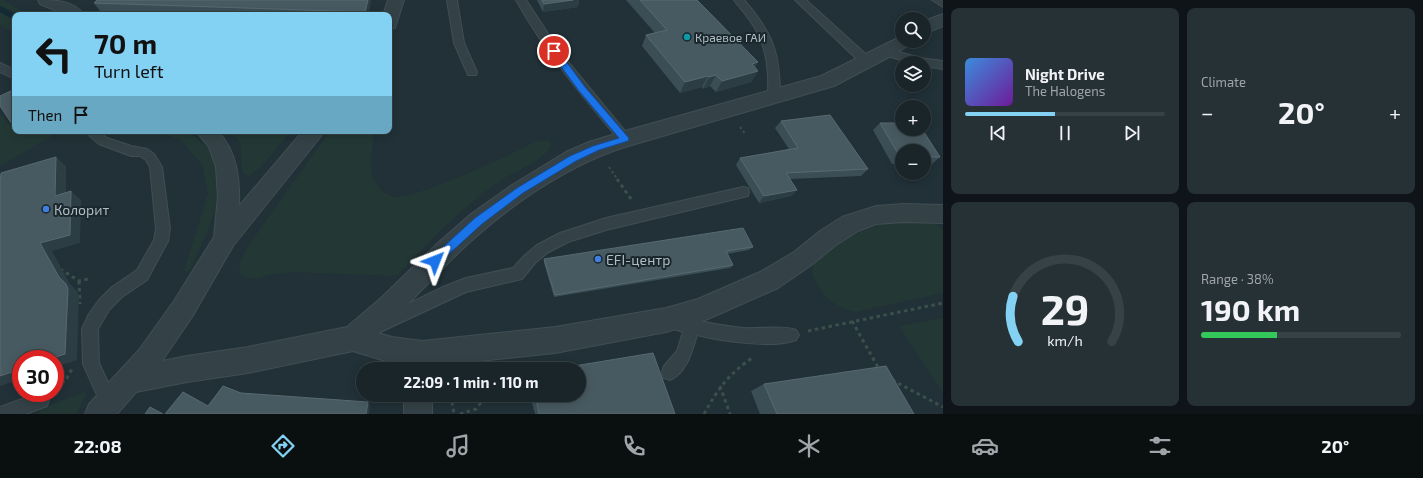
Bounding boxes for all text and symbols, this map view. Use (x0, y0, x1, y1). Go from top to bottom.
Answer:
map controls (895, 12, 931, 180)
button: search (895, 12, 931, 48)
text: 70 m (94, 26, 157, 60)
icon: left (28, 28, 80, 80)
place label: Краевое ГАИ (695, 30, 766, 44)
marker: Краевое ГАИ (682, 32, 692, 42)
pin (537, 34, 571, 68)
icon: arrive (543, 40, 565, 62)
button: layers (895, 56, 931, 92)
text: Turn left (94, 60, 164, 82)
text: Night Drive (1025, 65, 1105, 83)
text: Climate (1201, 74, 1246, 90)
text: The Halogens (1025, 83, 1105, 99)
text: 20° (1278, 94, 1325, 130)
text: − (1201, 99, 1214, 125)
text: + (1389, 99, 1401, 125)
button: + (895, 100, 931, 136)
icon: arrive (70, 104, 92, 126)
text: Then (28, 106, 62, 124)
icon: previous (987, 122, 1009, 144)
icon: pause (1054, 122, 1076, 144)
icon: next (1121, 122, 1143, 144)
button: − (895, 144, 931, 180)
place label: Колорит (54, 201, 109, 218)
marker: Колорит (41, 204, 51, 214)
position arrow (414, 240, 456, 282)
place label: EFI-центр (606, 251, 670, 268)
marker: EFI-центр (593, 254, 603, 264)
text: Range · 38% (1201, 271, 1274, 287)
text: 29 (1041, 283, 1089, 333)
text: 190 km (1201, 291, 1300, 327)
text: km/h (1047, 332, 1083, 349)
speed limit sign: 30 (12, 350, 64, 402)
text: 22:09 · 1 min · 110 m (403, 373, 539, 391)
icon: directions (269, 432, 297, 460)
icon: music (444, 432, 472, 460)
icon: phone (620, 432, 648, 460)
icon: climate (795, 432, 823, 460)
icon: car (971, 432, 999, 460)
icon: filters (1146, 432, 1174, 460)
text: 22:08 (74, 435, 122, 457)
text: 20° (1321, 435, 1349, 457)

